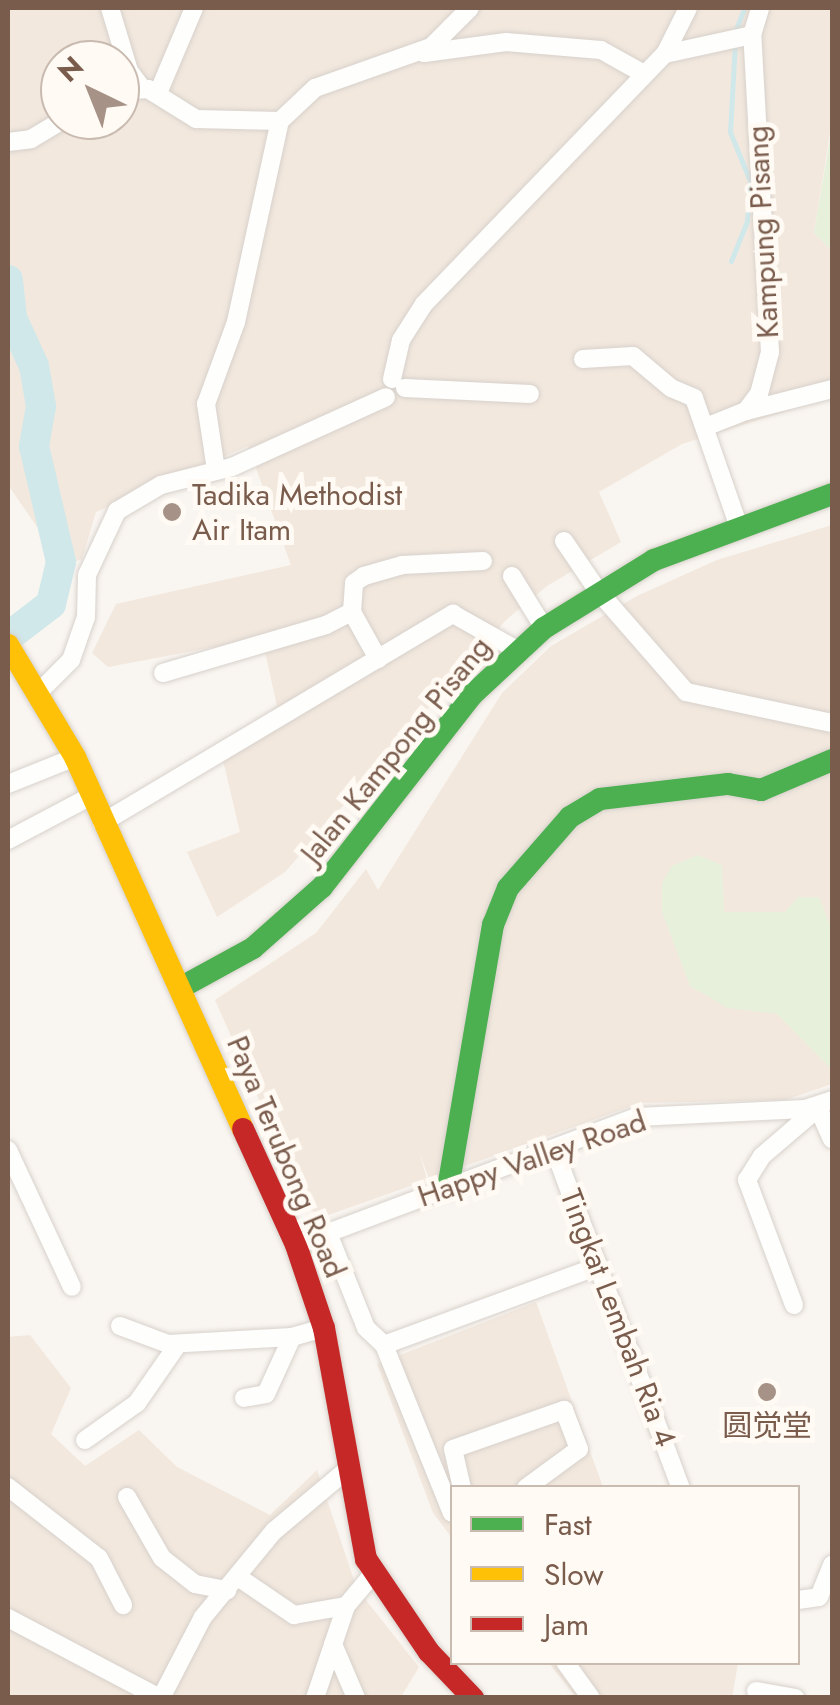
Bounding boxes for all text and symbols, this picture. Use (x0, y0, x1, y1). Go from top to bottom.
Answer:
north arrow (40, 40, 140, 140)
text: N (48, 47, 93, 92)
street label: Kampung Pisang (739, 125, 787, 339)
place label: Tadika Methodist Air Itam (192, 477, 402, 548)
marker: Tadika Methodist Air Itam (161, 501, 183, 523)
street label: Jalan Kampong Pisang (293, 629, 499, 871)
street label: Paya Terubong Road (219, 1031, 353, 1283)
street label: Happy Valley Road (413, 1103, 651, 1215)
street label: Tingkat Lembah Ria 4 (552, 1184, 684, 1452)
marker: 圆觉堂 (756, 1381, 778, 1403)
place label: 圆觉堂 (722, 1408, 812, 1444)
legend (450, 1485, 800, 1665)
text: Fast (544, 1503, 592, 1546)
text: Slow (544, 1553, 604, 1596)
text: Jam (544, 1603, 589, 1646)

